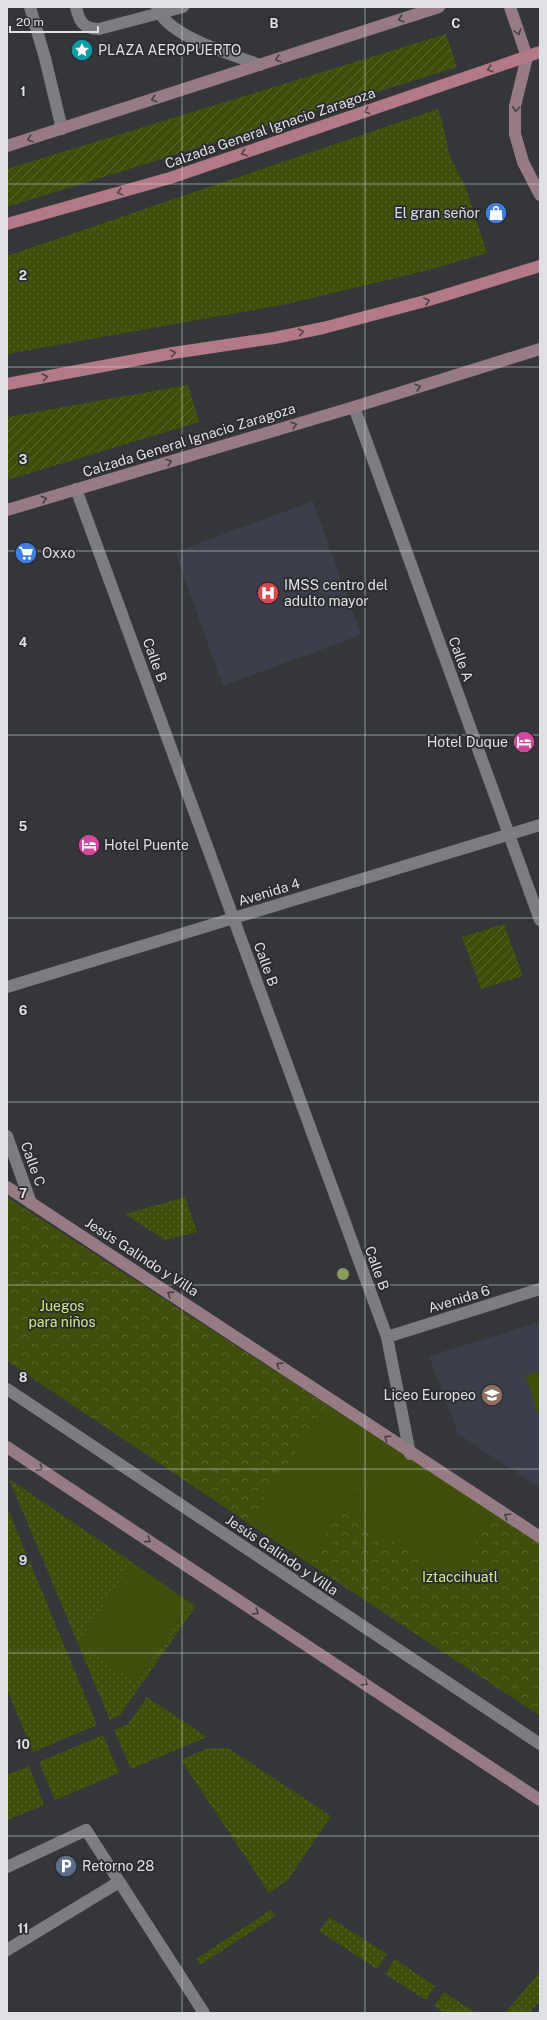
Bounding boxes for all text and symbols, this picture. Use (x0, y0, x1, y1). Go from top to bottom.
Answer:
scale bar (10, 8, 98, 34)
one-way arrow (398, 14, 405, 23)
text: 20 m (16, 15, 44, 29)
text: B (270, 16, 279, 31)
text: C (451, 16, 461, 31)
one-way arrow (514, 28, 522, 35)
place icon: PLAZA AEROPUERTO (69, 37, 95, 63)
place label: PLAZA AEROPUERTO (98, 42, 241, 58)
one-way arrow (274, 54, 281, 63)
one-way arrow (486, 65, 493, 73)
text: 1 (20, 84, 26, 99)
street label: Calzada General Ignacio Zaragoza (163, 84, 377, 172)
one-way arrow (151, 94, 158, 103)
one-way arrow (511, 106, 520, 112)
one-way arrow (363, 107, 370, 115)
one-way arrow (27, 134, 34, 143)
one-way arrow (240, 149, 247, 157)
one-way arrow (117, 188, 123, 196)
shop icon: El gran señor (483, 200, 509, 226)
place label: El gran señor (394, 205, 480, 221)
text: 2 (19, 268, 27, 283)
one-way arrow (424, 297, 431, 306)
one-way arrow (298, 328, 305, 337)
one-way arrow (170, 349, 176, 358)
one-way arrow (42, 373, 48, 381)
one-way arrow (414, 383, 421, 392)
street label: Calzada General Ignacio Zaragoza (81, 400, 297, 480)
one-way arrow (290, 421, 297, 430)
text: 3 (19, 452, 28, 467)
one-way arrow (165, 458, 172, 467)
one-way arrow (41, 495, 48, 504)
supermarket icon: Oxxo (13, 540, 39, 566)
place label: Oxxo (42, 545, 75, 561)
place label: IMSS centro del adulto mayor (284, 577, 388, 609)
hospital icon: IMSS centro del adulto mayor (255, 580, 281, 606)
street label: Calle A (446, 634, 476, 684)
text: 4 (19, 635, 28, 650)
street label: Calle B (140, 636, 170, 684)
hotel icon: Hotel Duque (511, 729, 537, 755)
place label: Hotel Duque (427, 734, 508, 750)
text: 5 (19, 819, 28, 834)
hotel icon: Hotel Puente (76, 832, 102, 858)
place label: Hotel Puente (104, 837, 189, 853)
street label: Avenida 4 (236, 875, 302, 909)
street label: Calle B (251, 940, 281, 988)
text: 6 (19, 1003, 28, 1018)
street label: Calle C (18, 1140, 48, 1188)
text: 7 (19, 1186, 27, 1201)
street label: Jesús Galindo y Villa (82, 1214, 202, 1300)
street label: Calle B (362, 1244, 392, 1292)
street label: Avenida 6 (426, 1282, 492, 1316)
one-way arrow (167, 1291, 174, 1299)
park label: Juegos para niños (28, 1298, 96, 1330)
one-way arrow (276, 1362, 283, 1370)
text: 8 (19, 1370, 28, 1385)
school or university icon: Liceo Europeo (479, 1382, 505, 1408)
place label: Liceo Europeo (383, 1387, 476, 1403)
one-way arrow (384, 1435, 391, 1442)
one-way arrow (36, 1463, 43, 1471)
street label: Jesús Galindo y Villa (223, 1512, 341, 1598)
one-way arrow (504, 1513, 511, 1521)
one-way arrow (144, 1535, 151, 1543)
text: 9 (19, 1553, 27, 1568)
park label: Iztaccihuatl (422, 1569, 498, 1585)
one-way arrow (252, 1607, 259, 1614)
one-way arrow (361, 1679, 368, 1686)
text: 10 (16, 1737, 30, 1752)
parking icon: Retorno 28 (53, 1853, 79, 1879)
place label: Retorno 28 (82, 1858, 154, 1874)
text: 11 (17, 1921, 29, 1936)

